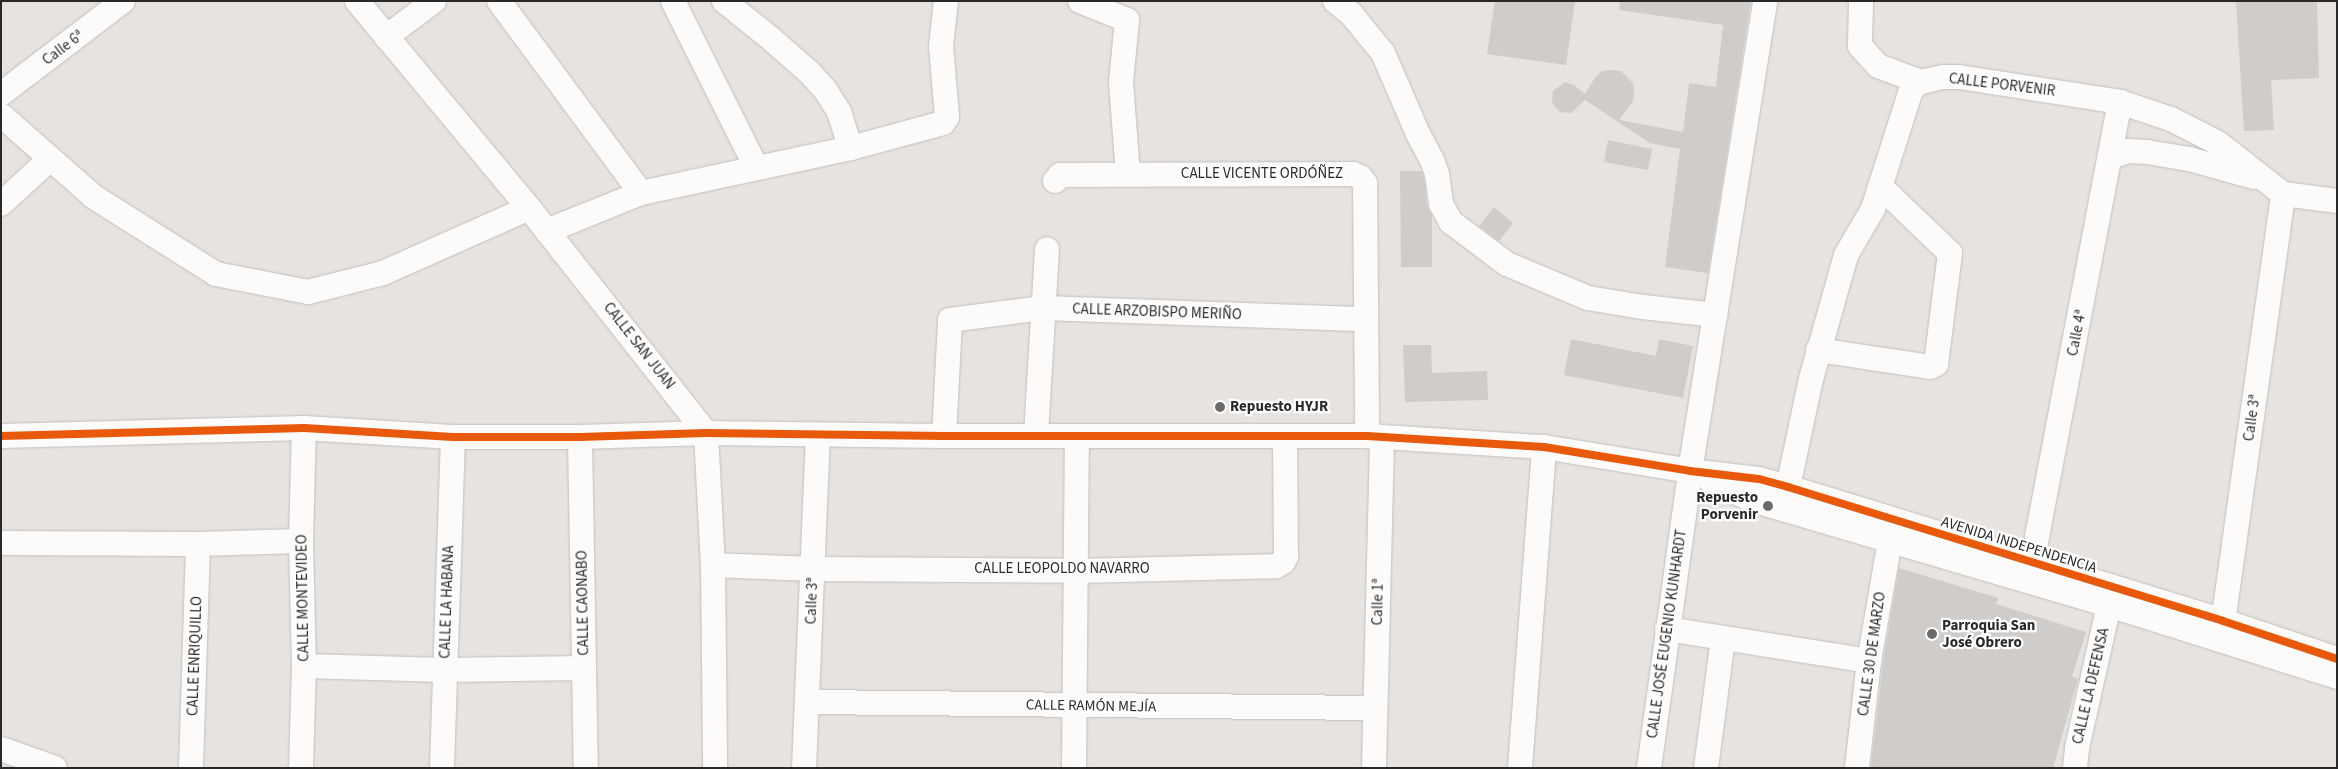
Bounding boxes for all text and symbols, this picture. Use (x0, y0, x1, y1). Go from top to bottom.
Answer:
street label: Calle 6ª (39, 27, 87, 69)
street label: CALLE PORVENIR (1948, 70, 2056, 100)
street label: CALLE VICENTE ORDÓÑEZ (1181, 165, 1343, 183)
street label: CALLE SAN JUAN (599, 299, 679, 393)
street label: CALLE ARZOBISPO MERIÑO (1072, 300, 1242, 324)
street label: Calle 4ª (2064, 308, 2090, 358)
street label: Calle 3ª (2240, 394, 2264, 442)
place label: Repuesto HYJR (1230, 398, 1328, 416)
marker: Repuesto HYJR (1214, 401, 1226, 413)
place label: Repuesto Porvenir (1696, 488, 1758, 523)
marker: Repuesto Porvenir (1762, 500, 1774, 512)
street label: AVENIDA INDEPENDENCIA (1939, 513, 2099, 577)
street label: CALLE JOSÉ EUGENIO KUNHARDT (1643, 528, 1691, 740)
street label: CALLE MONTEVIDEO (293, 534, 313, 662)
street label: CALLE LA HABANA (436, 545, 458, 659)
street label: CALLE CAONABO (573, 550, 593, 656)
street label: CALLE LEOPOLDO NAVARRO (974, 560, 1150, 578)
street label: Calle 3ª (802, 577, 822, 625)
street label: Calle 1ª (1369, 578, 1387, 626)
street label: CALLE 30 DE MARZO (1854, 591, 1890, 717)
street label: CALLE ENRIQUILLO (184, 596, 206, 716)
place label: Parroquia San José Obrero (1942, 616, 2035, 651)
street label: CALLE LA DEFENSA (2069, 626, 2113, 746)
marker: Parroquia San José Obrero (1926, 628, 1938, 640)
street label: CALLE RAMÓN MEJÍA (1026, 696, 1156, 716)

